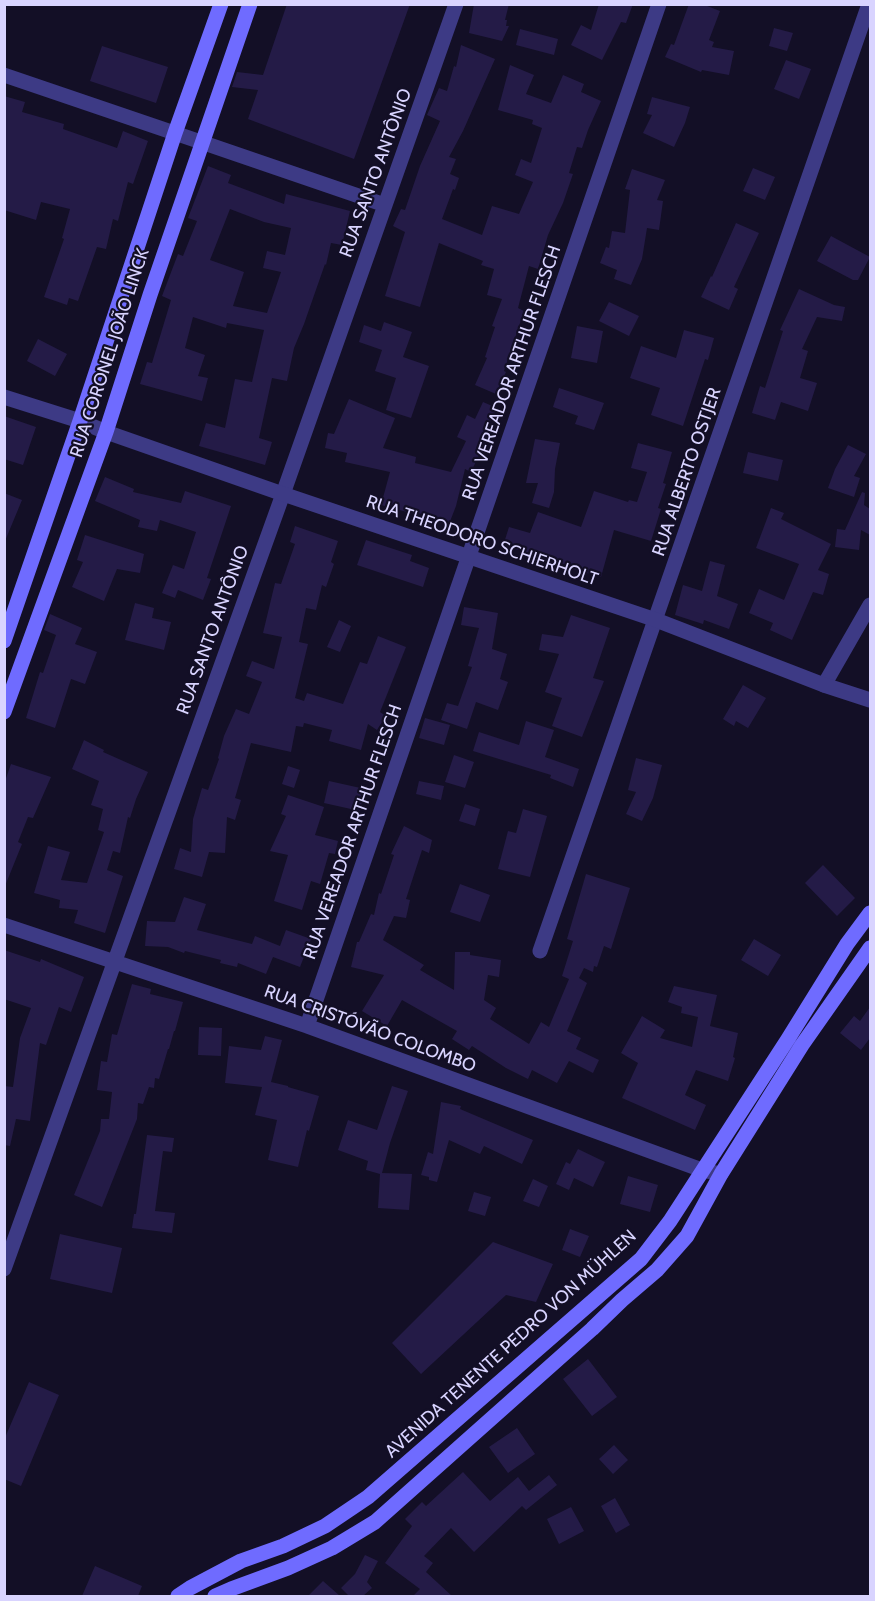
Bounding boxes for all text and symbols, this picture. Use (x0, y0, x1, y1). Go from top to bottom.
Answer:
street label: RUA SANTO ANTÔNIO (335, 86, 417, 260)
street label: RUA VEREADOR ARTHUR FLESCH (458, 243, 566, 503)
street label: RUA CORONEL JOÃO LINCK (66, 246, 154, 460)
street label: RUA ALBERTO OSTJER (648, 385, 726, 559)
street label: RUA THEODORO SCHIERHOLT (363, 491, 601, 591)
street label: RUA SANTO ANTÔNIO (172, 543, 254, 717)
street label: RUA VEREADOR ARTHUR FLESCH (299, 702, 407, 962)
street label: RUA CRISTÓVÃO COLOMBO (261, 981, 479, 1077)
street label: AVENIDA TENENTE PEDRO VON MÜHLEN (381, 1225, 641, 1463)

